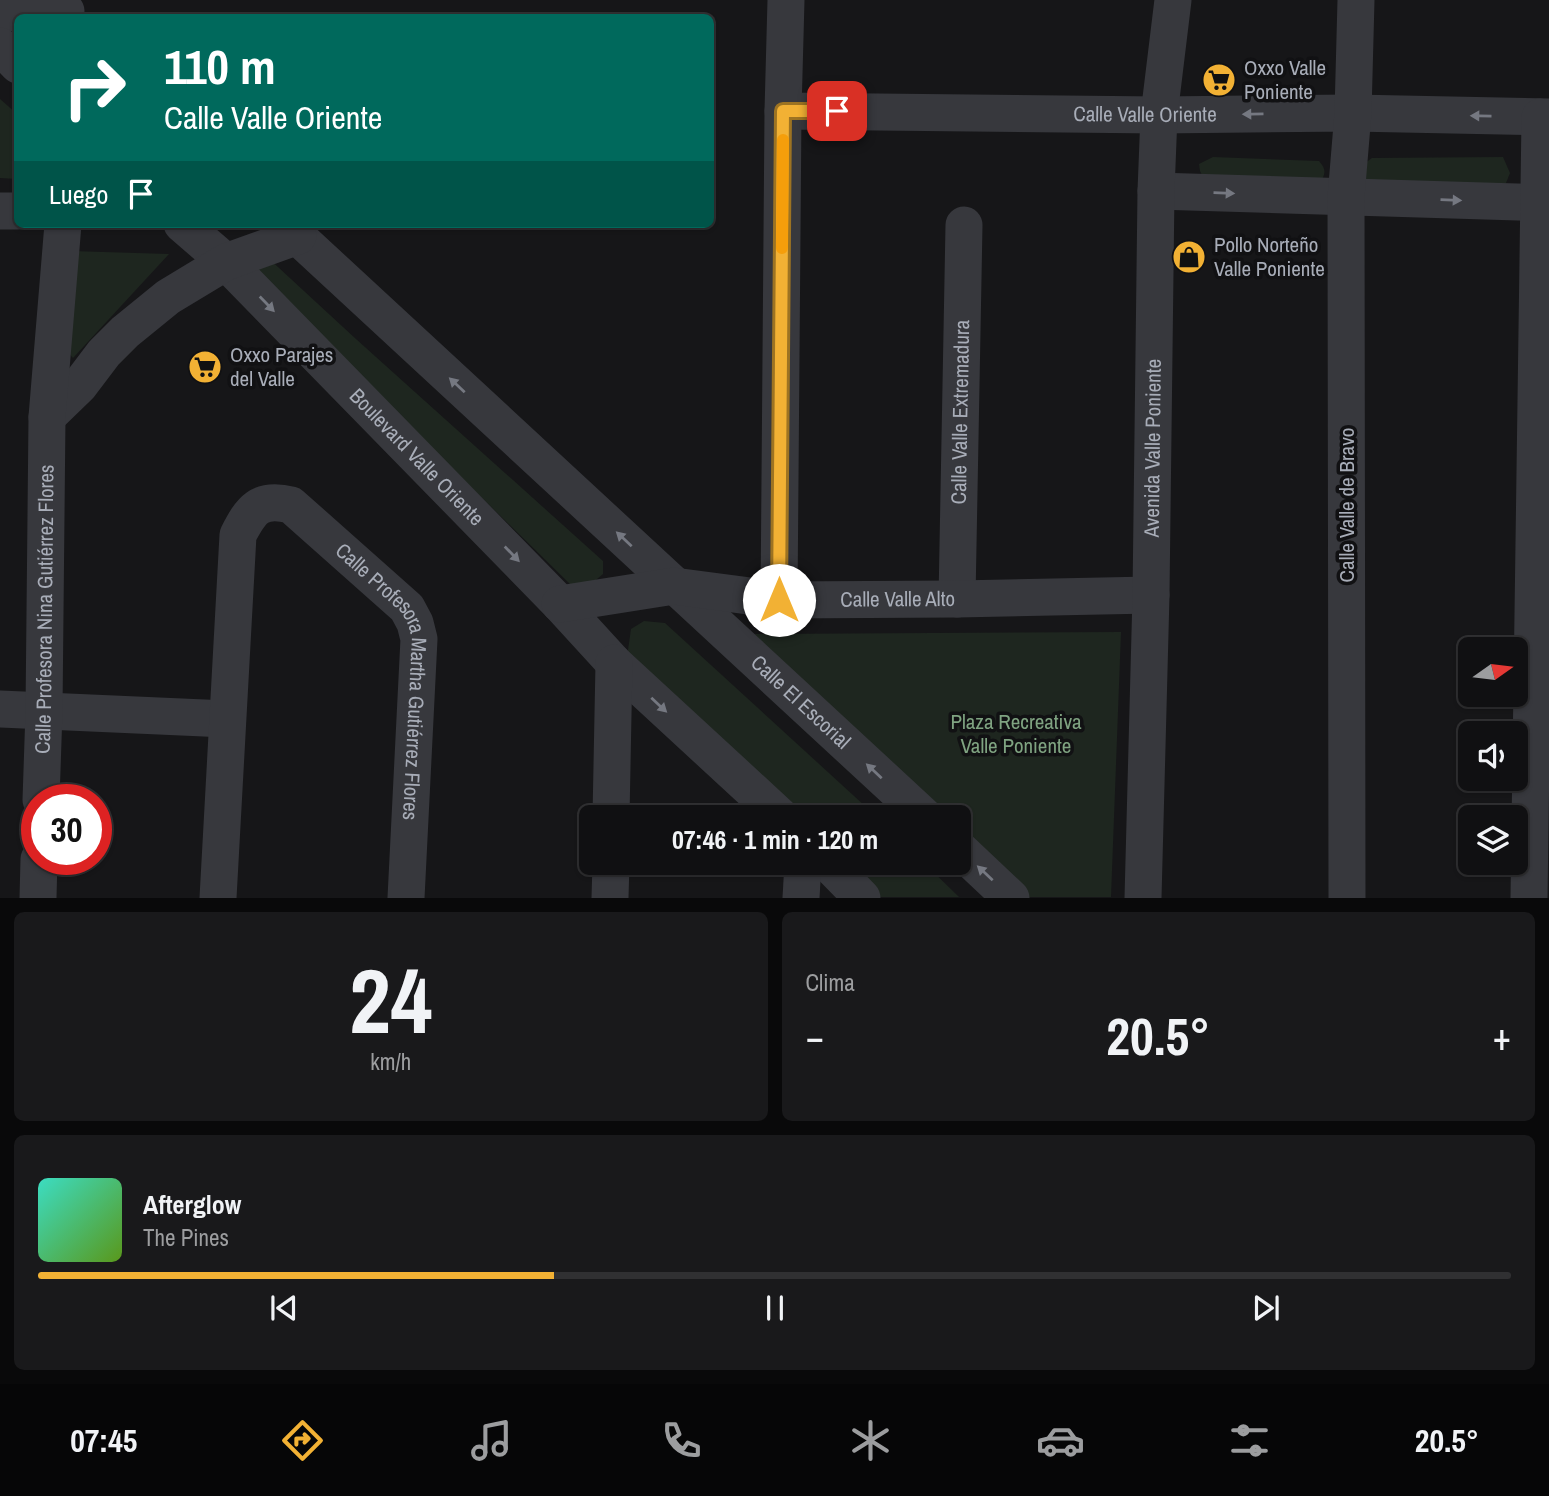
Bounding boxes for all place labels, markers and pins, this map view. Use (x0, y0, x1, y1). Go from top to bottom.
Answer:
place label: Oxxo Valle Poniente (1244, 53, 1326, 106)
supermarket icon: Oxxo Valle Poniente (1200, 61, 1238, 99)
pin (807, 81, 867, 141)
place label: Pollo Norteño Valle Poniente (1214, 230, 1325, 283)
shop icon: Pollo Norteño Valle Poniente (1170, 238, 1208, 276)
place label: Oxxo Parajes del Valle (230, 340, 333, 393)
supermarket icon: Oxxo Parajes del Valle (186, 348, 224, 386)

